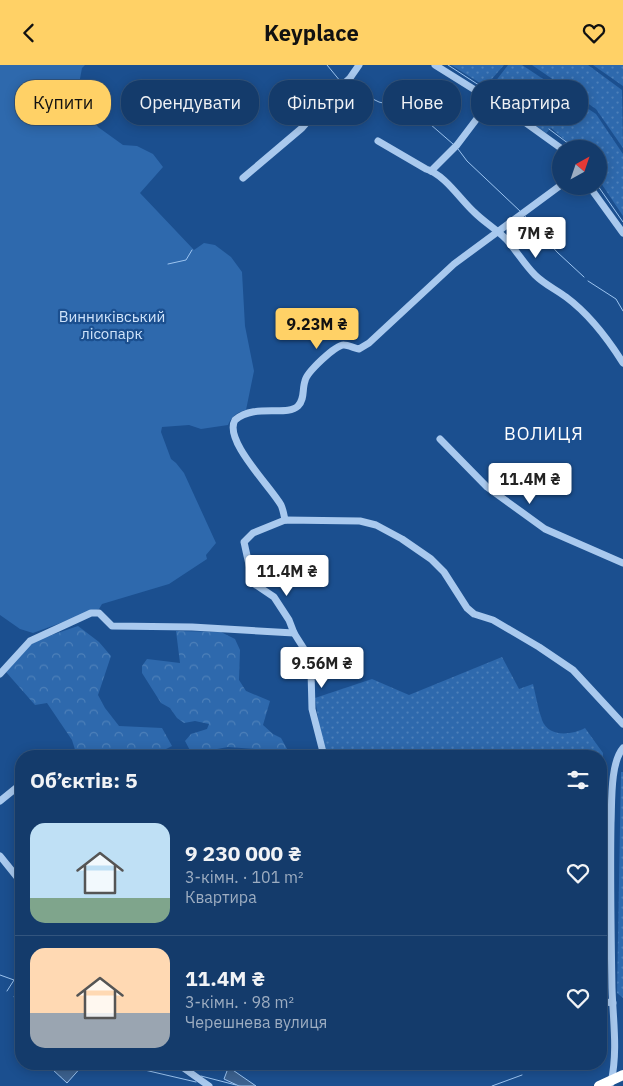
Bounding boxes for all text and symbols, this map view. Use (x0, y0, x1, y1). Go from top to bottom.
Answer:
text: Keyplace (264, 18, 359, 47)
icon: back (15, 19, 43, 47)
icon: heart (580, 19, 608, 47)
chip: Купити (15, 80, 111, 125)
chip: Орендувати (121, 80, 259, 125)
chip: Фільтри (269, 80, 373, 125)
chip: Нове (383, 80, 461, 125)
chip: Квартира (471, 80, 588, 125)
north arrow (552, 140, 608, 195)
map controls (552, 140, 607, 195)
pin: 7M ₴ (506, 217, 566, 259)
text: 7M ₴ (518, 223, 554, 243)
park label: Винниківський лісопарк (59, 307, 165, 343)
pin: 9.23M ₴ (271, 307, 363, 350)
text: 9.23M ₴ (287, 314, 347, 334)
district label: ВОЛИЦЯ (504, 422, 584, 445)
pin: 11.4M ₴ (484, 463, 576, 505)
text: 11.4M ₴ (500, 469, 560, 489)
pin: 11.4M ₴ (241, 555, 333, 597)
text: 11.4M ₴ (257, 561, 317, 581)
pin: 9.56M ₴ (276, 647, 368, 689)
text: 9.56M ₴ (292, 653, 352, 673)
text: Об’єктів: 5 (30, 766, 138, 794)
icon: filters (564, 766, 592, 794)
text: 9 230 000 ₴ (185, 839, 302, 867)
icon: home (70, 843, 130, 903)
icon: heart (564, 859, 592, 887)
text: 3-кімн. · 101 m² (185, 867, 304, 887)
text: Квартира (185, 887, 257, 907)
text: 11.4M ₴ (185, 964, 265, 992)
icon: home (70, 968, 130, 1028)
icon: heart (564, 984, 592, 1012)
text: 3-кімн. · 98 m² (185, 992, 294, 1012)
text: Черешнева вулиця (185, 1012, 327, 1032)

